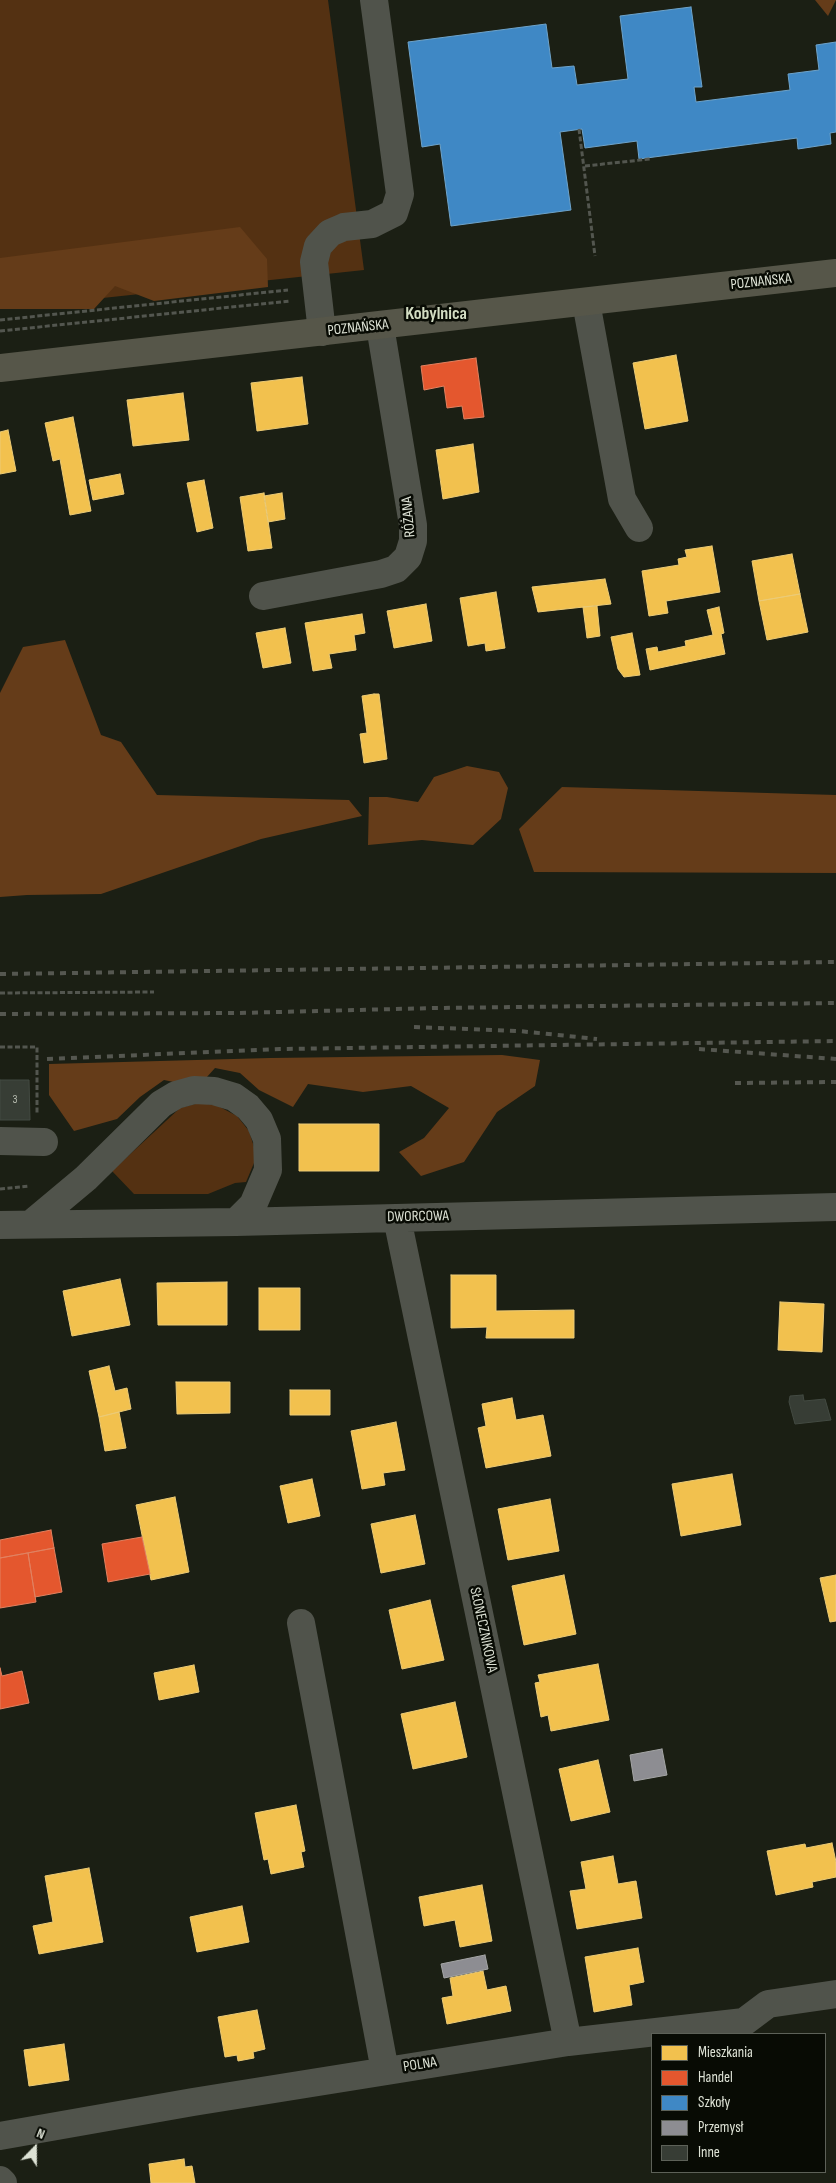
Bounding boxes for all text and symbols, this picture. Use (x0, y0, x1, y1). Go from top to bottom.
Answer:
street label: POZNAŃSKA (730, 270, 792, 294)
district label: Kobylnica (405, 303, 467, 325)
street label: POZNAŃSKA (327, 316, 389, 340)
street label: RÓŻANA (398, 496, 420, 538)
house number: 3 (12, 1093, 18, 1107)
street label: DWORCOWA (387, 1207, 449, 1227)
street label: SŁONECZNIKOWA (465, 1586, 501, 1674)
legend (651, 2033, 826, 2173)
text: Mieszkania (698, 2043, 753, 2062)
street label: POLNA (402, 2054, 438, 2076)
text: Handel (698, 2068, 733, 2087)
text: Szkoły (698, 2093, 730, 2112)
text: Przemysł (698, 2118, 743, 2137)
north arrow (10, 2123, 60, 2173)
text: N (34, 2124, 47, 2143)
text: Inne (698, 2143, 720, 2162)

